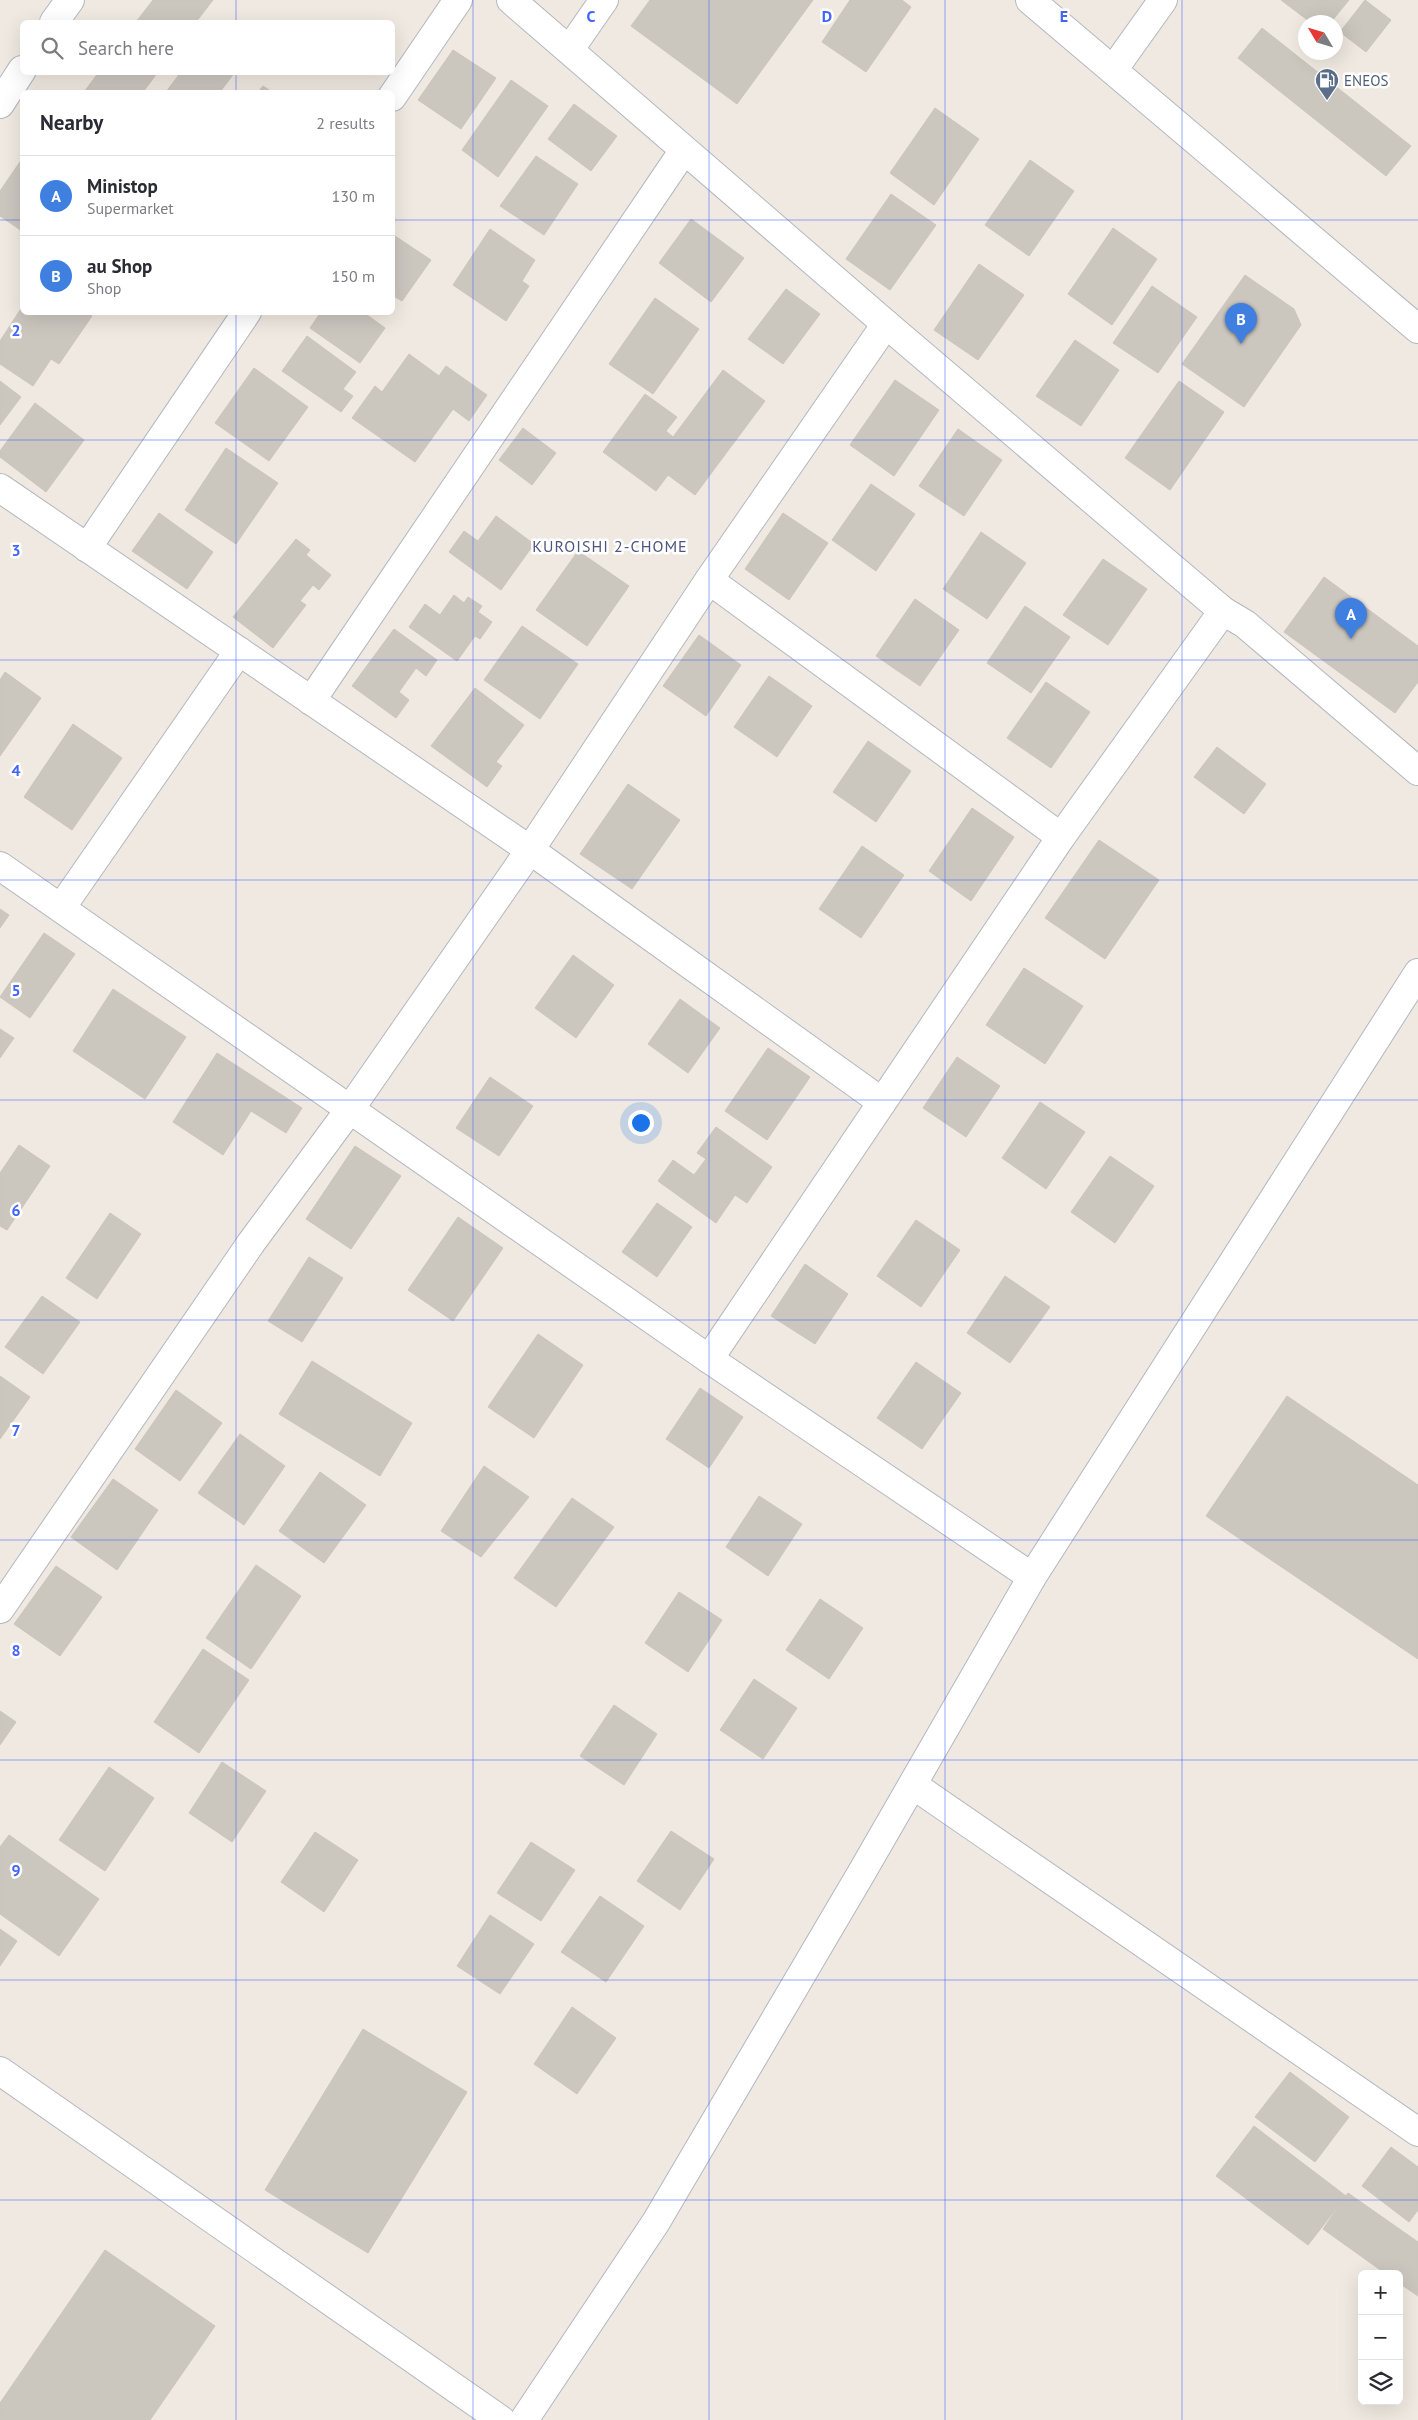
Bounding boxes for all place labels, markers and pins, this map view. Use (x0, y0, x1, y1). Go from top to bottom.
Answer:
fuel station icon: ENEOS (1314, 67, 1340, 101)
place label: ENEOS (1344, 71, 1388, 90)
pin: B (1225, 303, 1257, 344)
pin: A (1335, 598, 1367, 639)

